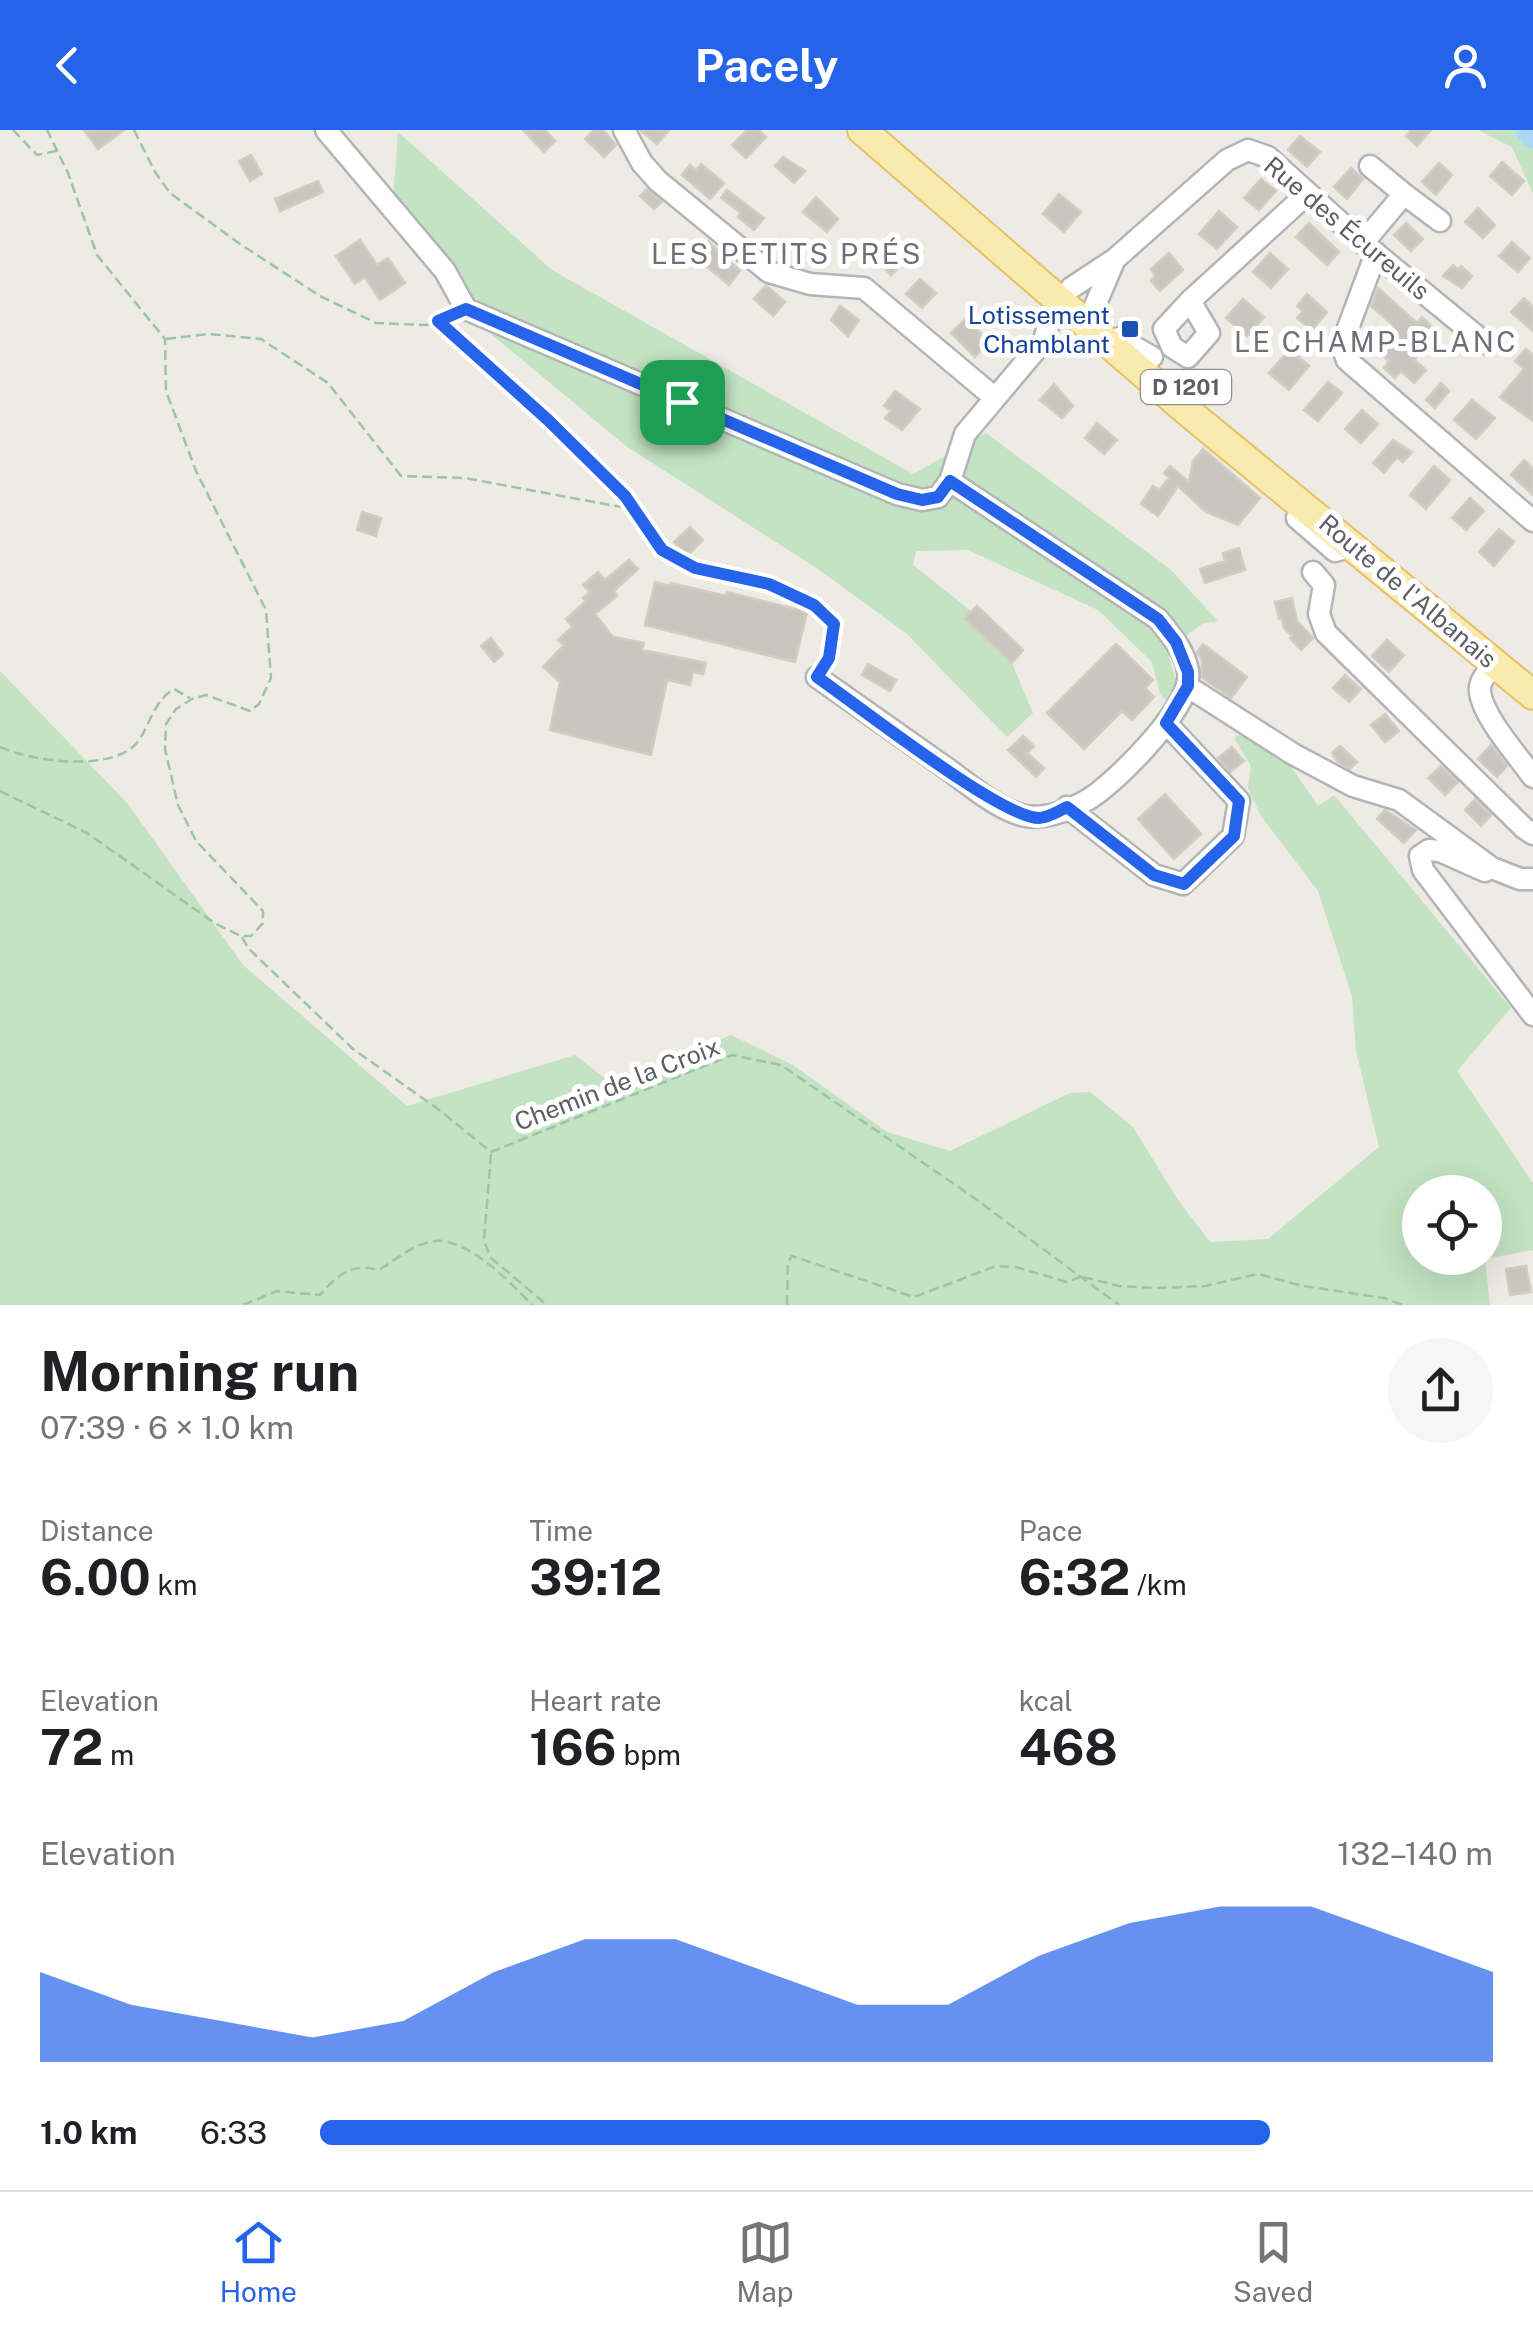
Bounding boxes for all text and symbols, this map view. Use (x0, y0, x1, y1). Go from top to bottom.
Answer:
icon: back (40, 38, 95, 93)
icon: person (1438, 38, 1493, 93)
text: Pacely (695, 39, 838, 92)
street label: Rue des Écureuils (1258, 150, 1436, 306)
district label: LES PETITS PRÉS (651, 237, 923, 270)
place label: Lotissement Chamblant (968, 300, 1110, 359)
marker: Lotissement Chamblant (1119, 318, 1141, 340)
district label: LE CHAMP-BLANC (1234, 325, 1518, 358)
pin (640, 360, 725, 445)
road number: D 1201 (1141, 370, 1231, 404)
icon: arrive (655, 375, 710, 430)
street label: Route de l'Albanais (1313, 508, 1503, 674)
street label: Chemin de la Croix (510, 1031, 724, 1137)
map controls (1402, 1175, 1502, 1275)
button: locate (1402, 1175, 1502, 1275)
button: share (1388, 1338, 1493, 1443)
text: Morning run (40, 1339, 359, 1403)
text: 07:39 · 6 × 1.0 km (40, 1409, 294, 1446)
text: Distance (40, 1514, 154, 1547)
text: Time (529, 1514, 593, 1547)
text: Pace (1019, 1514, 1083, 1547)
text: 6.00 (40, 1547, 151, 1606)
text: 39:12 (529, 1547, 662, 1606)
text: 6:32 (1019, 1547, 1130, 1606)
text: km (151, 1568, 198, 1601)
text: /km (1130, 1568, 1187, 1601)
text: Elevation (40, 1684, 159, 1717)
text: Heart rate (529, 1684, 662, 1717)
text: kcal (1019, 1684, 1073, 1717)
text: 72 (40, 1717, 103, 1776)
text: 166 (529, 1717, 617, 1776)
text: 468 (1019, 1717, 1118, 1776)
text: m (103, 1738, 134, 1771)
text: bpm (617, 1738, 681, 1771)
text: Elevation (40, 1835, 176, 1872)
text: 132–140 m (1337, 1835, 1493, 1872)
text: 1.0 km (40, 2114, 137, 2151)
text: 6:33 (200, 2114, 267, 2151)
tab: Home (220, 2215, 297, 2308)
tab: Map (737, 2215, 793, 2308)
tab: Saved (1233, 2215, 1313, 2308)

